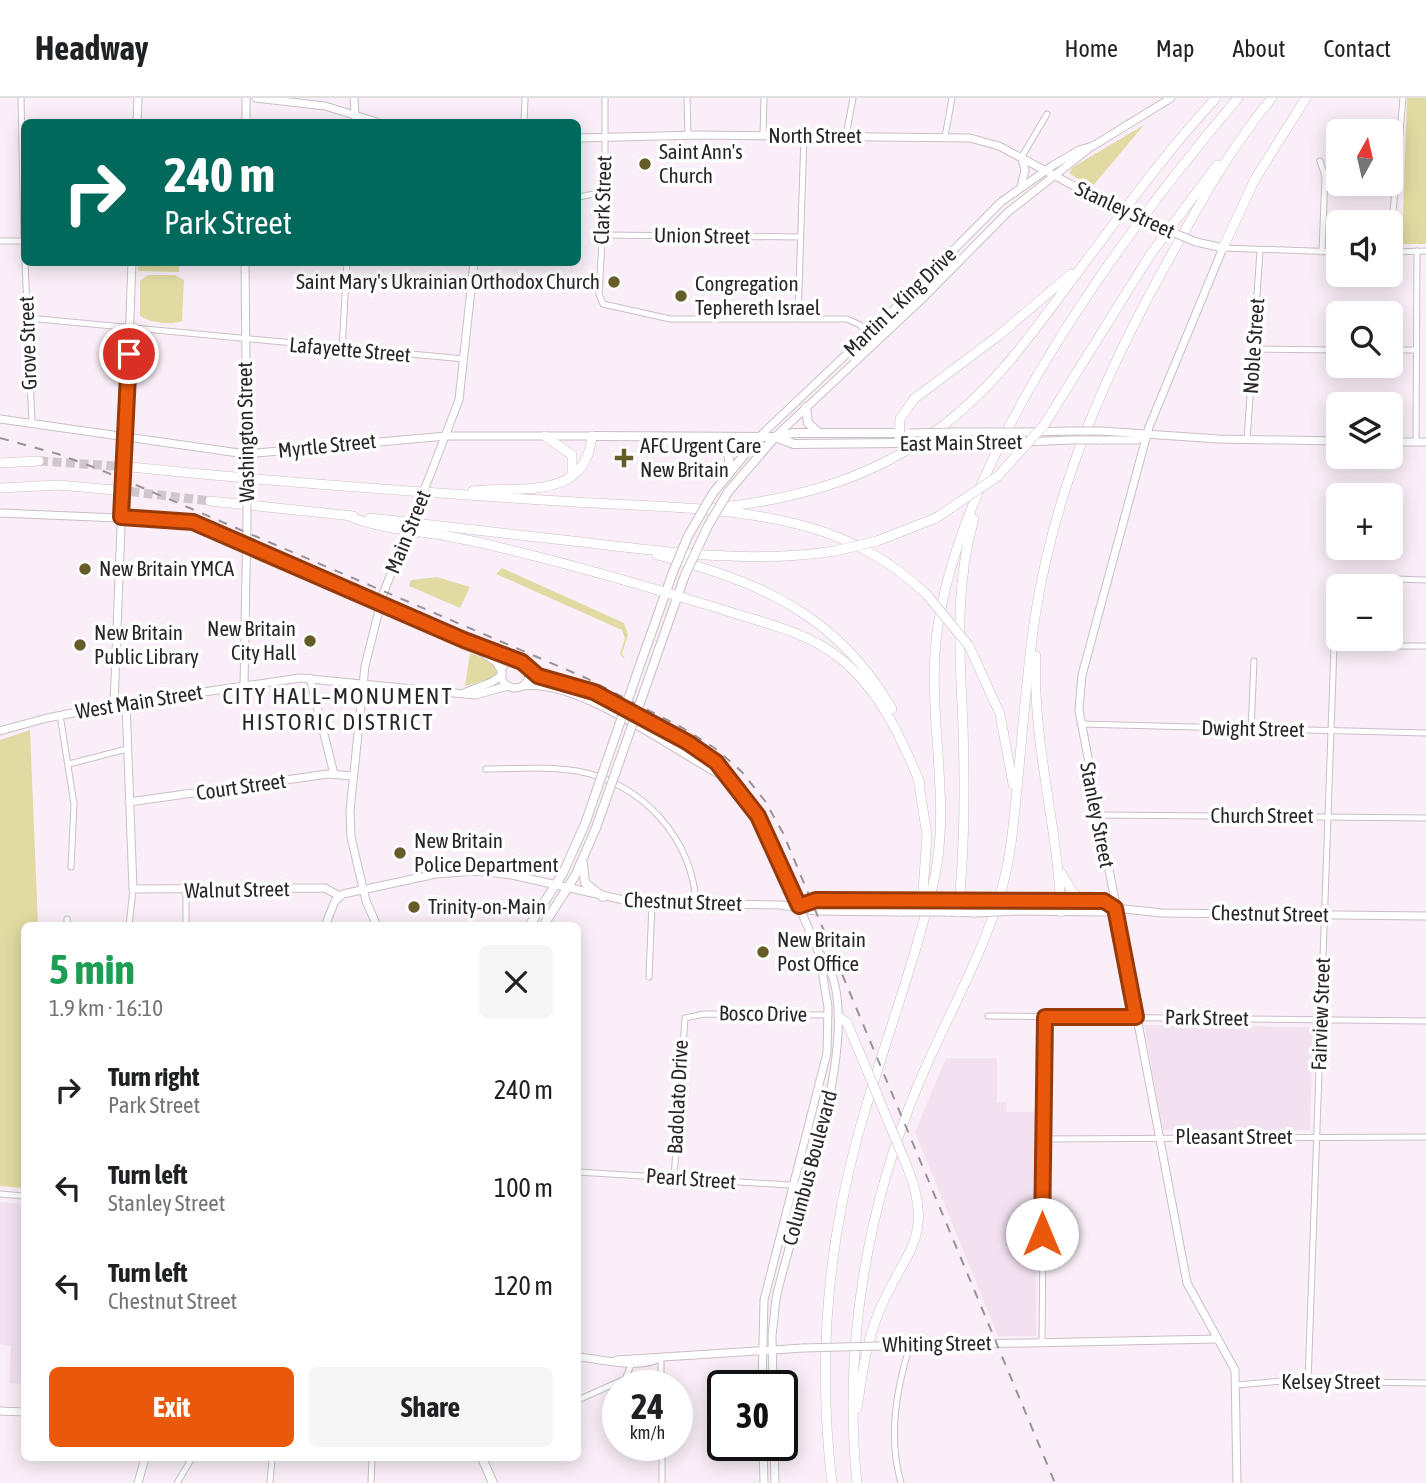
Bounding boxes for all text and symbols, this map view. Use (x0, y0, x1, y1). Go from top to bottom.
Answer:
text: Headway (35, 29, 148, 67)
text: Home (1064, 35, 1118, 62)
text: Map (1156, 35, 1194, 62)
text: About (1232, 35, 1285, 62)
text: Contact (1323, 35, 1391, 62)
north arrow (1326, 119, 1404, 196)
map controls (1326, 119, 1403, 651)
street label: North Street (768, 123, 862, 147)
place label: Saint Ann's Church (659, 139, 743, 187)
text: 240 m (164, 146, 275, 202)
icon: right (49, 147, 140, 238)
street label: Clark Street (588, 155, 616, 245)
marker: Saint Ann's Church (637, 156, 653, 172)
street label: Stanley Street (1072, 176, 1179, 243)
text: Park Street (164, 204, 292, 241)
button: sound (1326, 210, 1403, 287)
street label: Union Street (654, 222, 750, 248)
street label: Martin L. King Drive (838, 242, 960, 361)
place label: Saint Mary's Ukrainian Orthodox Church (296, 269, 600, 293)
place label: Congregation Tephereth Israel (695, 271, 821, 319)
marker: Saint Mary's Ukrainian Orthodox Church (606, 274, 622, 290)
marker: Congregation Tephereth Israel (673, 288, 689, 304)
street label: Grove Street (13, 296, 41, 390)
street label: Noble Street (1238, 297, 1268, 395)
button: search (1326, 301, 1403, 378)
pin (99, 324, 159, 384)
street label: Lafayette Street (288, 332, 412, 366)
icon: arrive (110, 335, 148, 373)
street label: Washington Street (232, 361, 258, 503)
button: layers (1326, 392, 1403, 469)
street label: Myrtle Street (277, 428, 377, 462)
street label: East Main Street (899, 429, 1023, 455)
place label: AFC Urgent Care New Britain (640, 433, 761, 481)
marker: AFC Urgent Care New Britain (614, 448, 634, 468)
button: + (1326, 483, 1403, 560)
street label: Main Street (379, 486, 435, 577)
place label: New Britain YMCA (99, 556, 235, 580)
marker: New Britain YMCA (77, 561, 93, 577)
button: − (1326, 574, 1403, 651)
place label: New Britain City Hall (207, 616, 296, 664)
place label: New Britain Public Library (94, 620, 199, 668)
marker: New Britain City Hall (302, 633, 318, 649)
marker: New Britain Public Library (72, 637, 88, 653)
street label: West Main Street (74, 679, 204, 723)
district label: CITY HALL–MONUMENT HISTORIC DISTRICT (222, 683, 454, 735)
street label: Dwight Street (1201, 715, 1305, 741)
street label: Stanley Street (1076, 760, 1120, 870)
street label: Court Street (194, 768, 287, 804)
street label: Church Street (1211, 803, 1313, 827)
place label: New Britain Police Department (414, 828, 558, 876)
marker: New Britain Police Department (392, 845, 408, 861)
street label: Walnut Street (184, 876, 290, 902)
street label: Chestnut Street (624, 887, 742, 915)
place label: Trinity-on-Main (428, 894, 546, 918)
marker: Trinity-on-Main (406, 899, 422, 915)
street label: Chestnut Street (1211, 900, 1329, 926)
place label: New Britain Post Office (777, 927, 866, 975)
marker: New Britain Post Office (755, 944, 771, 960)
text: 5 min (49, 945, 135, 993)
button: close (479, 945, 553, 1019)
street label: Fairview Street (1306, 957, 1334, 1071)
text: 1.9 km · 16:10 (49, 995, 163, 1021)
street label: Bosco Drive (719, 1000, 807, 1026)
street label: Park Street (1165, 1004, 1249, 1030)
street label: Badolato Drive (662, 1039, 692, 1155)
text: Turn right (108, 1062, 199, 1092)
icon: right (49, 1071, 87, 1109)
text: 240 m (494, 1075, 553, 1105)
street label: Columbus Boulevard (777, 1088, 841, 1248)
text: Park Street (108, 1092, 200, 1118)
street label: Pleasant Street (1175, 1124, 1293, 1148)
text: Turn left (108, 1160, 188, 1190)
street label: Pearl Street (645, 1163, 737, 1193)
icon: left (49, 1169, 87, 1207)
text: 100 m (494, 1173, 553, 1203)
text: Stanley Street (108, 1190, 225, 1216)
position arrow (1005, 1197, 1079, 1271)
text: Turn left (108, 1258, 188, 1288)
icon: left (49, 1267, 87, 1305)
text: 120 m (494, 1271, 553, 1301)
text: Chestnut Street (108, 1288, 237, 1314)
street label: Whiting Street (882, 1330, 992, 1356)
button: Exit (49, 1367, 294, 1447)
button: Share (308, 1367, 553, 1447)
street label: Kelsey Street (1281, 1369, 1381, 1393)
speed limit sign: 30 (707, 1370, 798, 1461)
text: 24 (631, 1386, 664, 1426)
text: km/h (630, 1422, 665, 1443)

